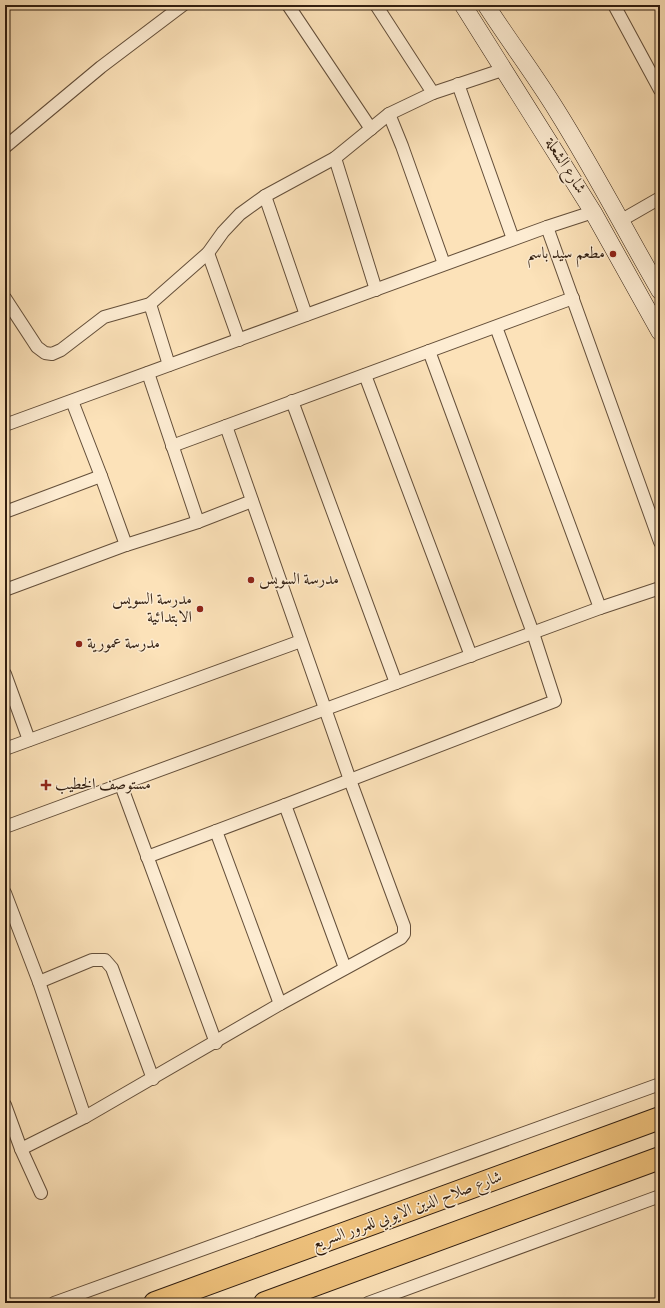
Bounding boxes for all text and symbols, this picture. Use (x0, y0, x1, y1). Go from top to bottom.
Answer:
street label: شارع الشعلة (538, 134, 590, 199)
place label: مطعم سيد باسم (527, 244, 605, 269)
marker: مطعم سيد باسم (608, 249, 618, 259)
place label: مدرسة السويس (259, 570, 339, 590)
marker: مدرسة السويس (246, 575, 256, 585)
place label: مدرسة السويس الابتدائية (112, 590, 192, 628)
marker: مدرسة السويس الابتدائية (195, 604, 205, 614)
place label: مدرسة عمورية (87, 634, 160, 654)
marker: مدرسة عمورية (74, 639, 84, 649)
place label: مستوصف الخطيب (55, 775, 151, 795)
marker: مستوصف الخطيب (40, 779, 52, 791)
street label: شارع صلاح الدين الايوبي للمرور السريع (309, 1167, 506, 1258)

